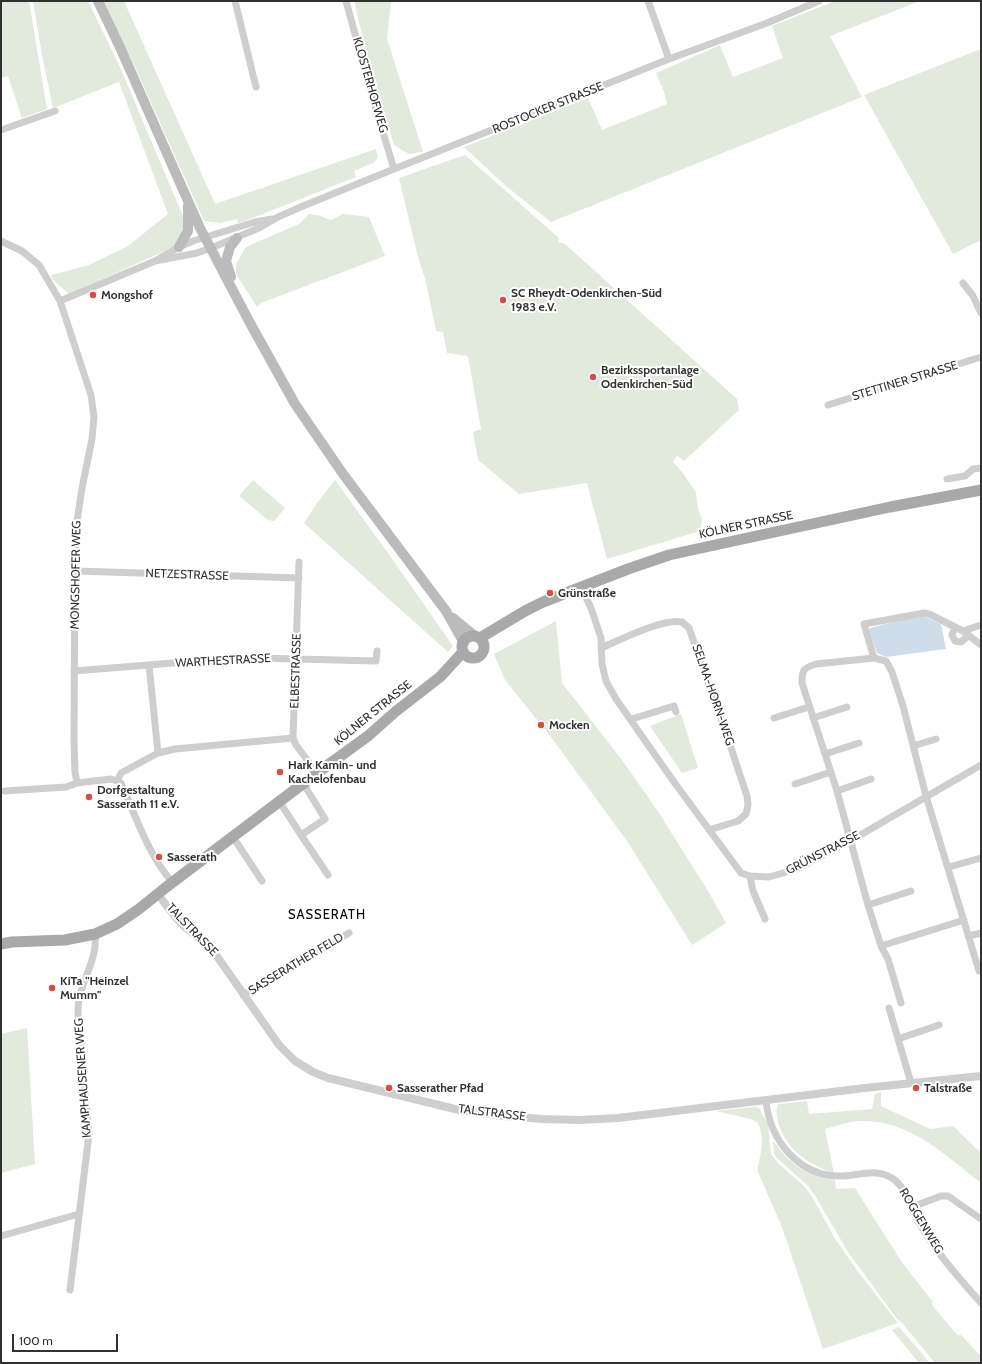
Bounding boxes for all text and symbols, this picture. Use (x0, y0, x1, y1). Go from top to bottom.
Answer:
street label: KLOSTERHOFWEG (349, 35, 391, 135)
street label: ROSTOCKER STRASSE (490, 79, 606, 137)
place label: SC Rheydt-Odenkirchen-Süd 1983 e.V. (511, 286, 662, 314)
place label: Mongshof (101, 288, 153, 302)
marker: Mongshof (88, 290, 98, 300)
marker: SC Rheydt-Odenkirchen-Süd 1983 e.V. (498, 295, 508, 305)
street label: STETTINER STRASSE (850, 358, 960, 404)
place label: Bezirkssportanlage Odenkirchen-Süd (601, 363, 699, 391)
marker: Bezirkssportanlage Odenkirchen-Süd (588, 372, 598, 382)
street label: KÖLNER STRASSE (698, 508, 794, 542)
street label: MONGSHOFER WEG (68, 520, 84, 630)
street label: NETZESTRASSE (145, 566, 229, 584)
place label: Grünstraße (558, 586, 616, 600)
marker: Grünstraße (545, 588, 555, 598)
street label: ELBESTRASSE (287, 633, 305, 709)
street label: SELMA-HORN-WEG (689, 642, 737, 748)
street label: WARTHESTRASSE (175, 651, 271, 671)
street label: KÖLNER STRASSE (331, 677, 415, 749)
place label: Mocken (549, 718, 590, 732)
marker: Mocken (536, 720, 546, 730)
place label: Hark Kamin- und Kachelofenbau (288, 758, 376, 786)
marker: Hark Kamin- und Kachelofenbau (275, 767, 285, 777)
place label: Dorfgestaltung Sasserath 11 e.V. (97, 783, 179, 811)
marker: Dorfgestaltung Sasserath 11 e.V. (84, 792, 94, 802)
street label: GRÜNSTRASSE (784, 828, 862, 878)
place label: Sasserath (167, 850, 217, 864)
marker: Sasserath (154, 852, 164, 862)
street label: TALSTRASSE (163, 901, 221, 959)
district label: SASSERATH (288, 907, 366, 923)
street label: SASSERATHER FELD (246, 930, 346, 998)
place label: KiTa "Heinzel Mumm" (60, 974, 129, 1002)
marker: KiTa "Heinzel Mumm" (47, 983, 57, 993)
street label: KAMPHAUSENER WEG (72, 1018, 94, 1138)
place label: Sasserather Pfad (397, 1081, 484, 1095)
place label: Talstraße (924, 1081, 972, 1095)
marker: Sasserather Pfad (384, 1083, 394, 1093)
marker: Talstraße (911, 1083, 921, 1093)
street label: TALSTRASSE (457, 1102, 527, 1124)
street label: ROGGENWEG (896, 1186, 946, 1256)
scale bar (14, 1326, 120, 1352)
text: 100 m (19, 1333, 53, 1348)

